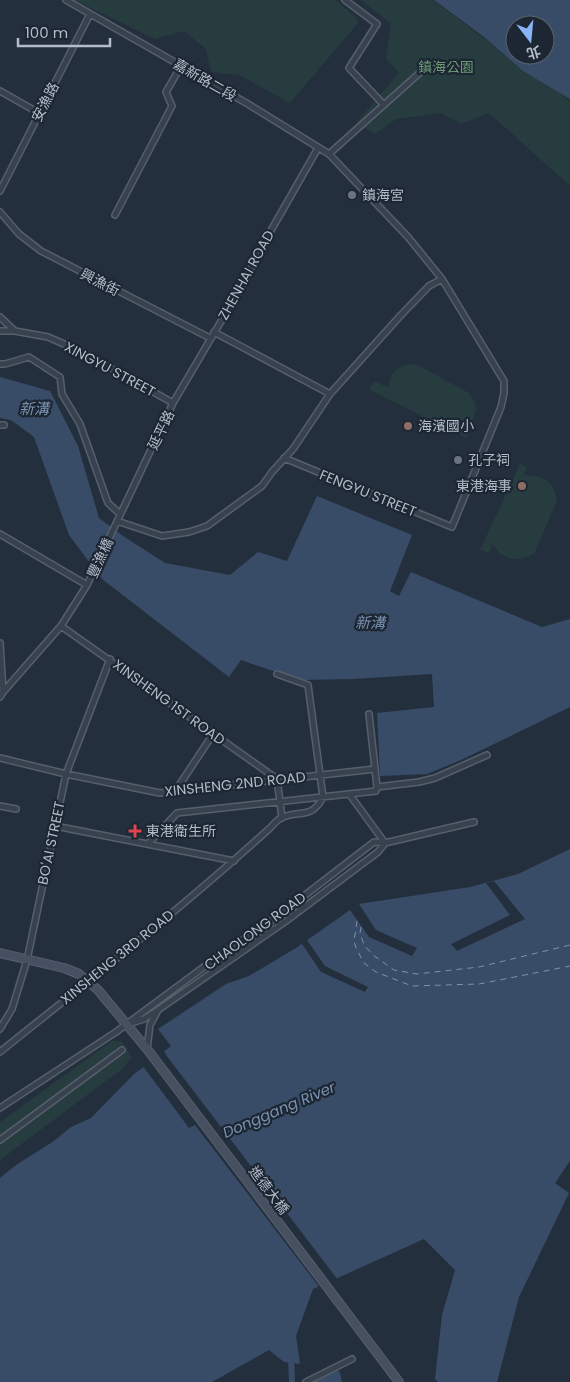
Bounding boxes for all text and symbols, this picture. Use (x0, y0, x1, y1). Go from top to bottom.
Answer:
scale bar (18, 15, 110, 47)
north arrow (505, 15, 555, 65)
text: 100 m (25, 22, 68, 43)
text: 北 (524, 41, 543, 64)
street label: 嘉新路二段 (170, 54, 240, 106)
park label: 鎮海公園 (418, 57, 474, 77)
street label: 安漁路 (27, 79, 63, 125)
place label: 鎮海宮 (362, 185, 404, 205)
marker: 鎮海宮 (346, 189, 358, 201)
street label: ZHENHAI ROAD (213, 227, 279, 323)
street label: 興漁街 (77, 264, 123, 300)
street label: XINGYU STREET (61, 337, 159, 402)
water label: 新溝 (19, 398, 51, 419)
street label: 延平路 (143, 407, 179, 453)
place label: 海濱國小 (418, 416, 474, 436)
marker: 海濱國小 (402, 420, 414, 432)
place label: 孔子祠 (468, 450, 510, 470)
marker: 孔子祠 (452, 454, 464, 466)
street label: FENGYU STREET (317, 465, 420, 522)
place label: 東港海事 (456, 476, 512, 496)
marker: 東港海事 (516, 480, 528, 492)
street label: 豐漁橋 (82, 535, 118, 581)
water label: 新溝 (355, 612, 387, 633)
street label: XINSHENG 1ST ROAD (109, 654, 229, 750)
street label: XINSHENG 2ND ROAD (163, 767, 307, 801)
street label: BO'AI STREET (32, 799, 70, 886)
place label: 東港衛生所 (146, 821, 216, 841)
marker: 東港衛生所 (128, 824, 142, 838)
street label: CHAOLONG ROAD (200, 887, 310, 975)
street label: XINSHENG 3RD ROAD (56, 905, 178, 1009)
water label: Donggang River (219, 1076, 339, 1143)
street label: 進德大橋 (244, 1162, 294, 1218)

